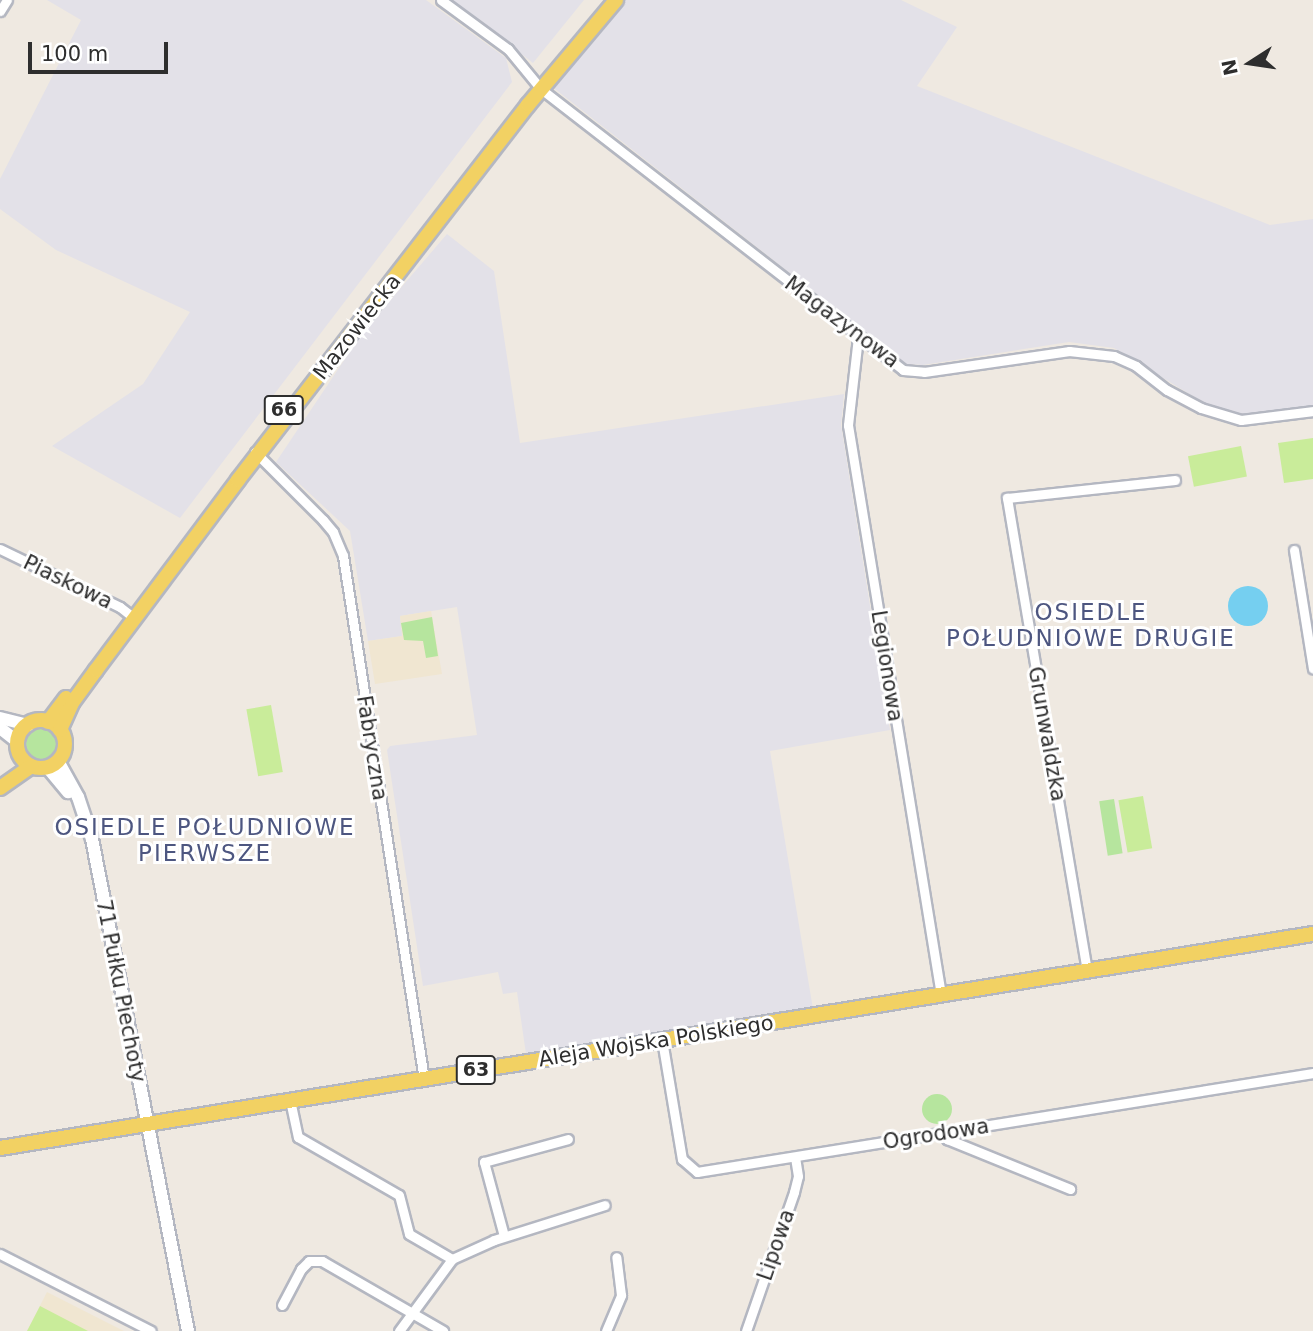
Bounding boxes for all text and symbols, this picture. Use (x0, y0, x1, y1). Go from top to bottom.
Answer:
scale bar (32, 28, 172, 72)
north arrow (1215, 28, 1285, 98)
text: 100 m (41, 42, 108, 66)
text: N (1217, 57, 1242, 77)
street label: Mazowiecka (308, 269, 406, 385)
street label: Magazynowa (780, 271, 904, 373)
road number: 66 (263, 394, 305, 426)
street label: Piaskowa (19, 550, 117, 614)
district label: OSIEDLE POŁUDNIOWE DRUGIE (948, 598, 1234, 652)
street label: Legionowa (866, 608, 908, 724)
street label: Grunwaldzka (1023, 665, 1071, 803)
street label: Fabryczna (351, 694, 393, 802)
district label: OSIEDLE POŁUDNIOWE PIERWSZE (57, 813, 353, 867)
street label: 71 Pułku Piechoty (91, 897, 151, 1085)
street label: Aleja Wojska Polskiego (537, 1010, 775, 1072)
road number: 63 (455, 1054, 497, 1086)
street label: Ogrodowa (881, 1113, 991, 1155)
street label: Lipowa (752, 1206, 800, 1284)

